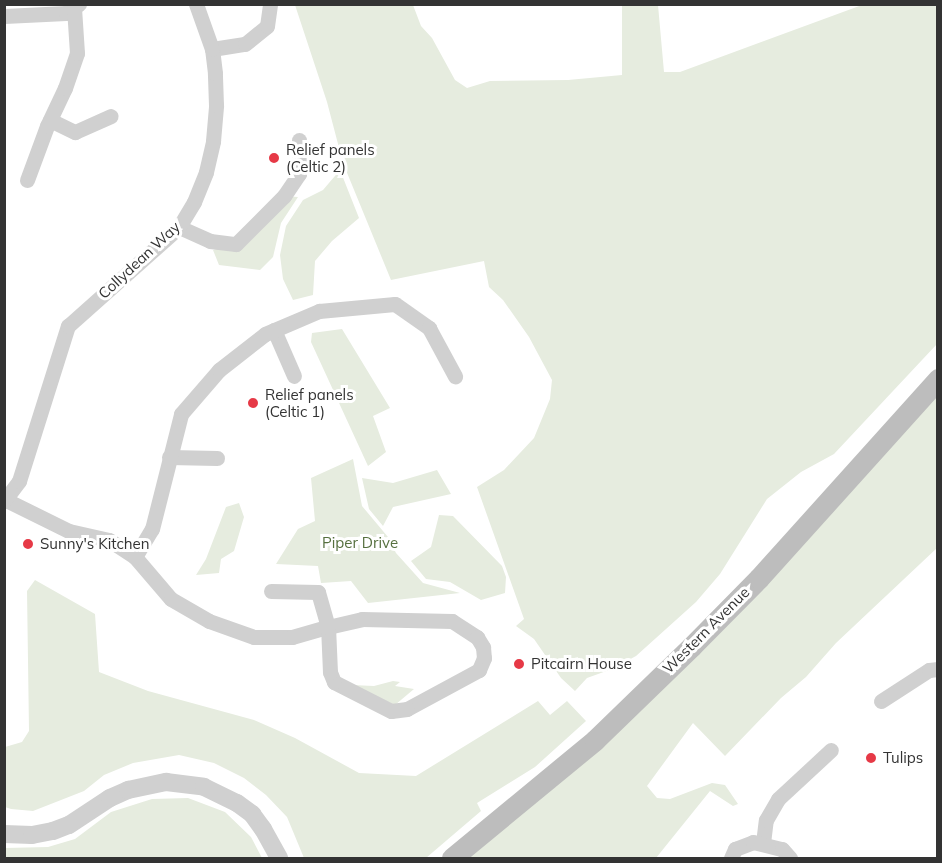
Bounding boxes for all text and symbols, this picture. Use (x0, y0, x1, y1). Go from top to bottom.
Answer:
place label: Relief panels (Celtic 2) (286, 140, 375, 175)
marker: Relief panels (Celtic 2) (267, 151, 281, 165)
street label: Collydean Way (95, 218, 183, 302)
place label: Relief panels (Celtic 1) (265, 385, 354, 420)
marker: Relief panels (Celtic 1) (246, 396, 260, 410)
park label: Piper Drive (322, 534, 398, 552)
place label: Sunny's Kitchen (40, 535, 150, 553)
marker: Sunny's Kitchen (21, 537, 35, 551)
street label: Western Avenue (659, 583, 753, 677)
place label: Pitcairn House (531, 655, 632, 673)
marker: Pitcairn House (512, 657, 526, 671)
place label: Tulips (883, 749, 923, 767)
marker: Tulips (864, 751, 878, 765)

